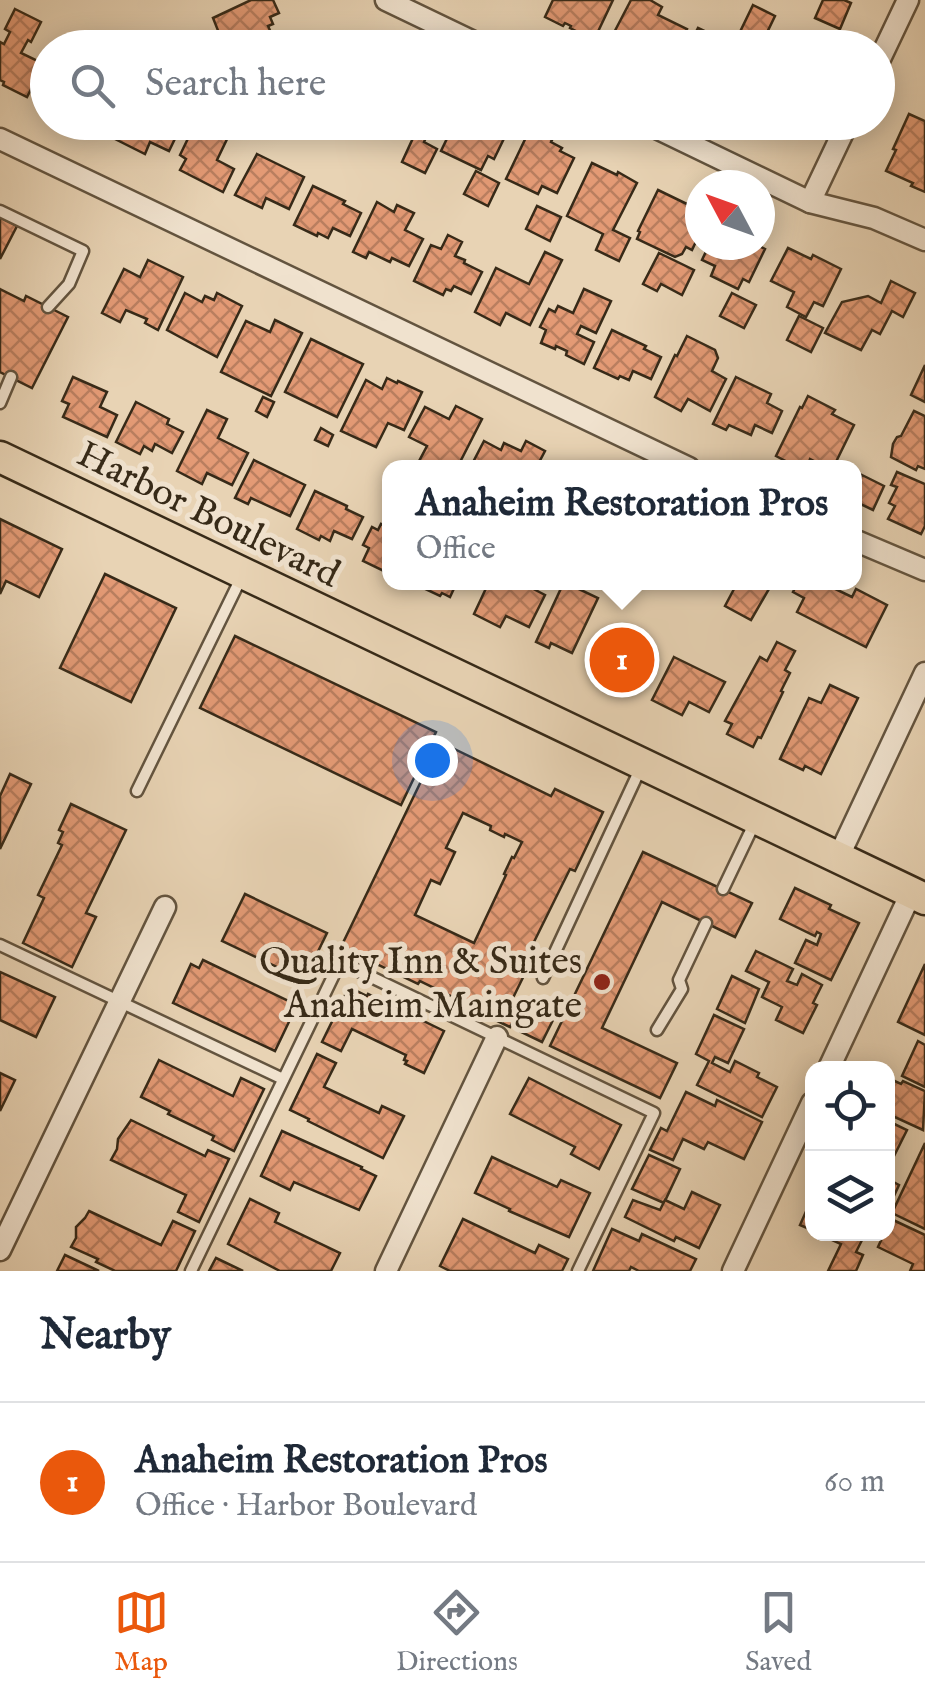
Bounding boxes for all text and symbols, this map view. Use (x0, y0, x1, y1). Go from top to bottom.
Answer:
search box (30, 30, 895, 140)
icon: search (65, 58, 120, 113)
text: Search here (145, 61, 326, 109)
north arrow (685, 170, 775, 260)
street label: Harbor Boulevard (69, 431, 347, 600)
popup (382, 460, 862, 590)
text: Anaheim Restoration Pros (416, 481, 828, 529)
text: Office (416, 529, 496, 570)
pin: 1 (590, 622, 654, 698)
your location (407, 735, 458, 786)
place label: Quality Inn & Suites Anaheim Maingate (259, 939, 582, 1031)
marker: Quality Inn & Suites Anaheim Maingate (591, 971, 613, 993)
map controls (805, 1061, 895, 1241)
button: locate (805, 1061, 895, 1151)
button: layers (805, 1151, 895, 1241)
text: Nearby (40, 1310, 171, 1363)
text: Anaheim Restoration Pros (135, 1438, 548, 1486)
text: 1 (67, 1462, 78, 1503)
text: 60 m (824, 1462, 885, 1503)
text: Office · Harbor Boulevard (135, 1486, 477, 1527)
tab: Map (114, 1585, 169, 1680)
tab: Directions (396, 1585, 518, 1680)
tab: Saved (745, 1585, 811, 1680)

